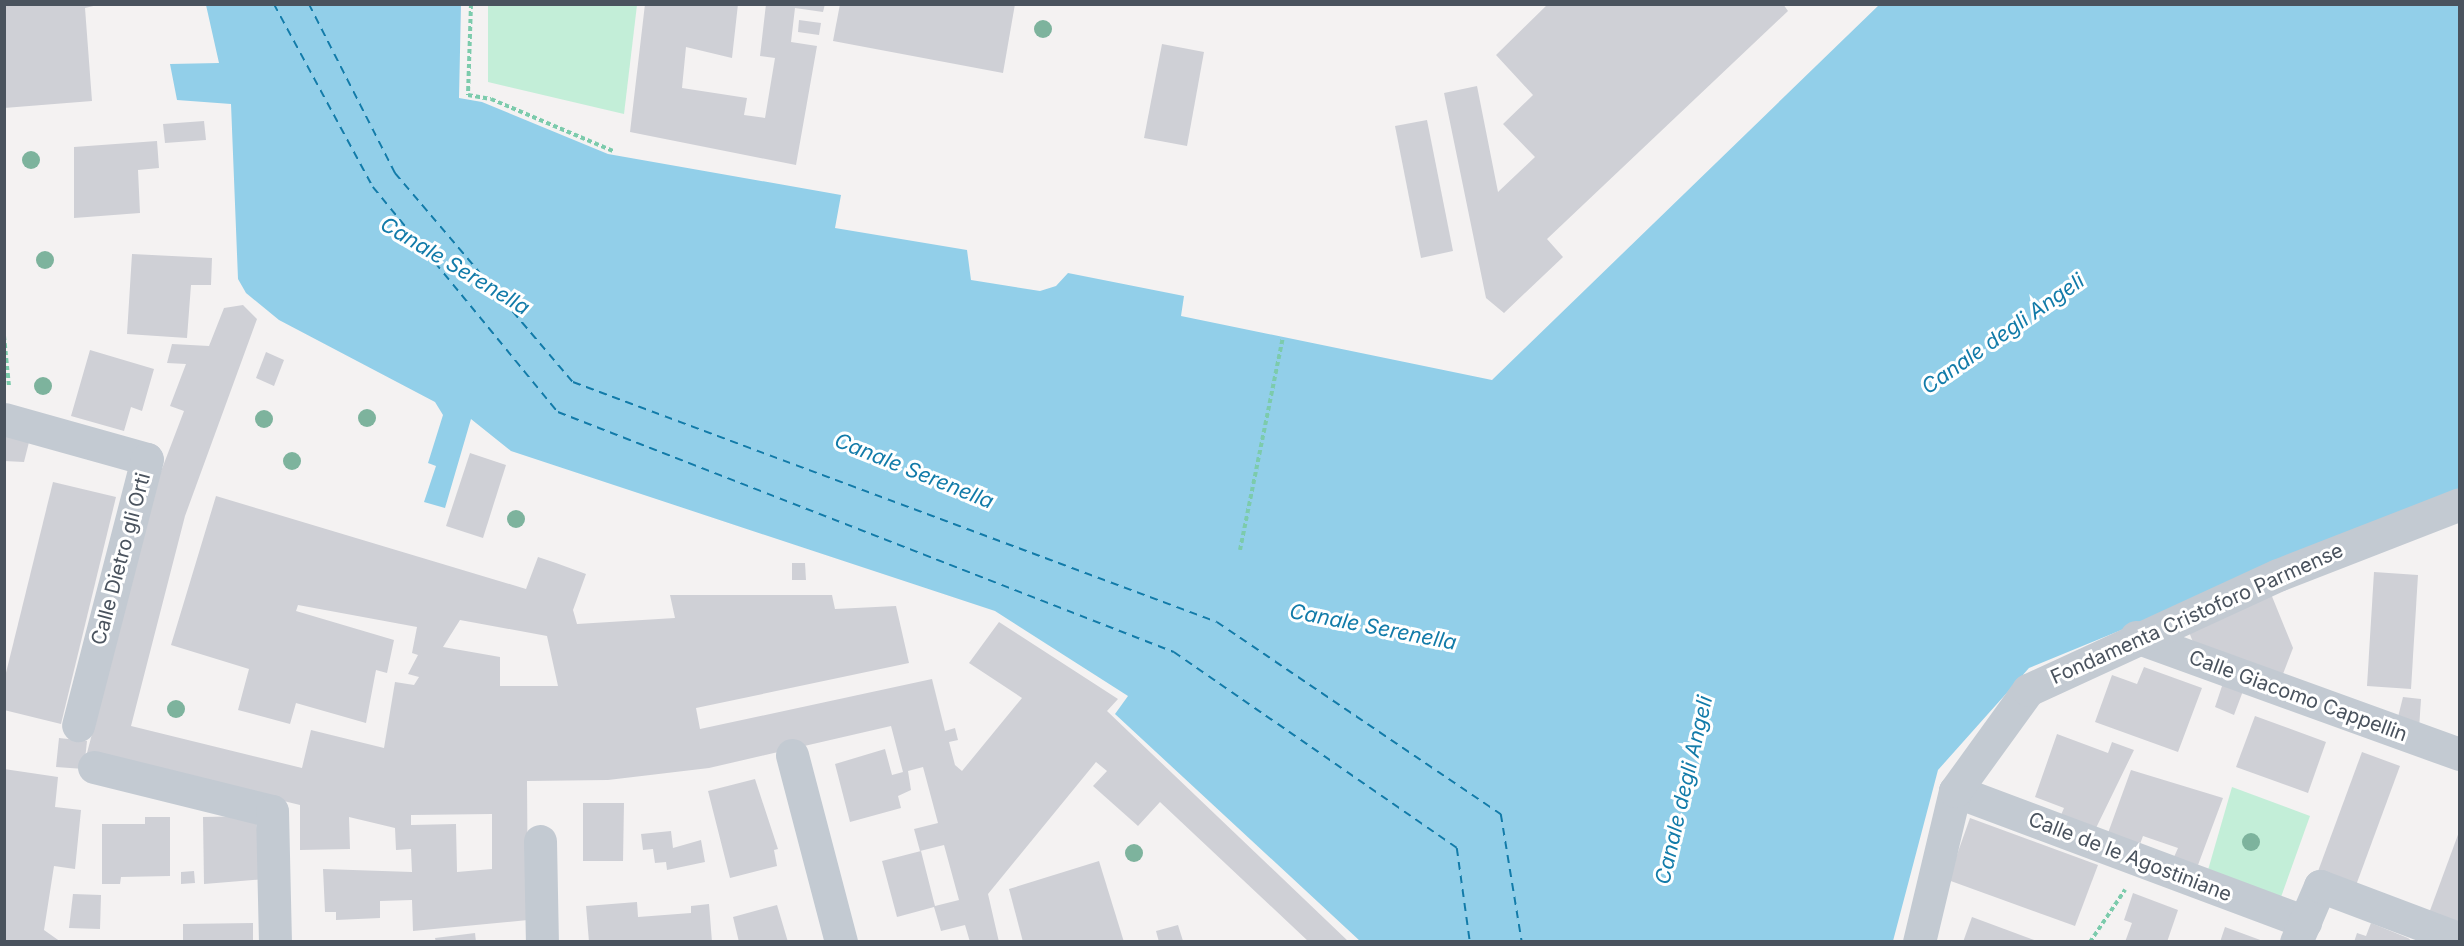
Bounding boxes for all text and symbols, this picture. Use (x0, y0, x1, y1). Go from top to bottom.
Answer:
water label: Canale Serenella (376, 212, 534, 320)
water label: Canale degli Angeli (1917, 268, 2089, 400)
water label: Canale Serenella (831, 428, 997, 514)
street label: Calle Dietro gli Orti (86, 470, 156, 648)
street label: Fondamenta Cristoforo Parmense (2047, 538, 2347, 690)
water label: Canale Serenella (1287, 598, 1459, 656)
street label: Calle Giacomo Cappellin (2186, 645, 2410, 747)
water label: Canale degli Angeli (1650, 693, 1718, 887)
street label: Calle de le Agostiniane (2025, 807, 2235, 907)

